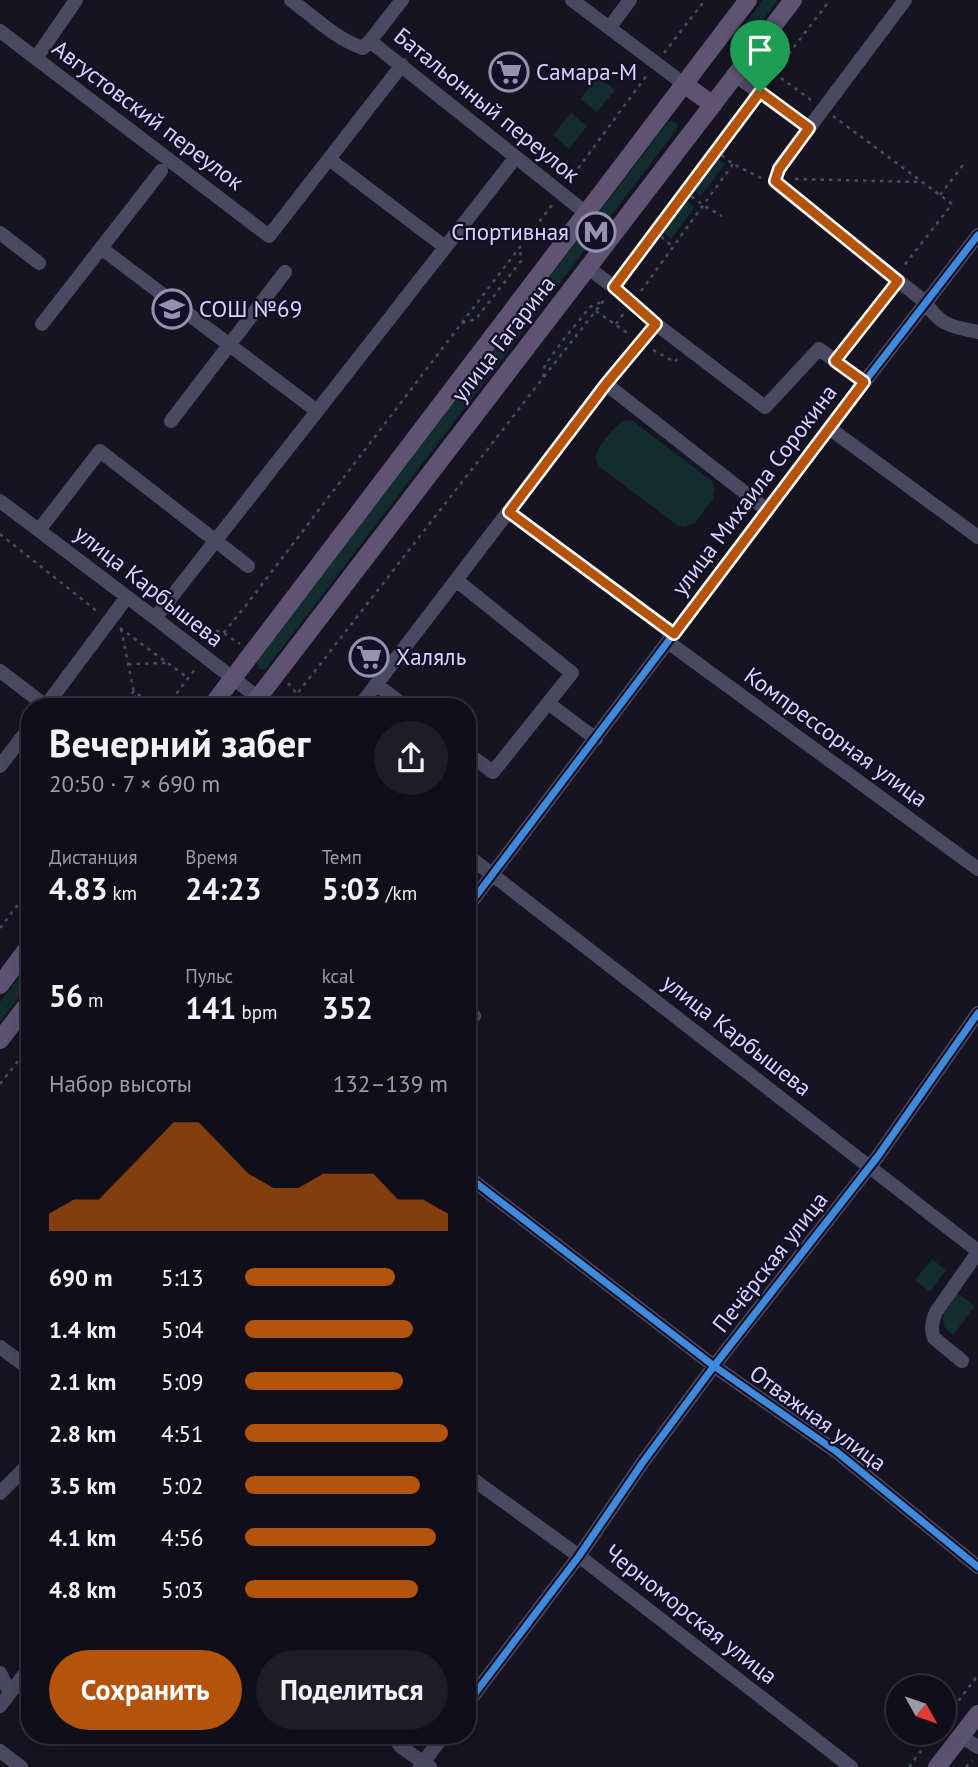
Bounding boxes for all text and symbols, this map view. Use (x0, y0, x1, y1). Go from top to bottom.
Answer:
pin (730, 20, 790, 92)
street label: Батальонный переулок (389, 21, 586, 188)
icon: arrive (741, 31, 779, 69)
street label: Августовский переулок (47, 33, 250, 196)
supermarket icon: Самара-М (488, 51, 530, 93)
place label: Самара-М (536, 57, 637, 86)
metro station icon: Спортивная (575, 211, 617, 253)
place label: Спортивная (451, 217, 569, 246)
street label: улица Гагарина (444, 270, 561, 408)
school or university icon: СОШ №69 (151, 288, 193, 330)
place label: СОШ №69 (199, 294, 302, 323)
street label: улица Михаила Сорокина (665, 378, 843, 601)
street label: улица Карбышева (69, 518, 230, 653)
supermarket icon: Халяль (348, 636, 390, 678)
place label: Халяль (396, 642, 466, 671)
street label: Компрессорная улица (739, 660, 934, 813)
text: Вечерний забег (49, 718, 310, 767)
button: share (374, 721, 448, 795)
text: 20:50 · 7 × 690 m (49, 769, 220, 798)
text: Дистанция (49, 845, 137, 869)
text: Время (185, 845, 238, 869)
text: Темп (322, 845, 362, 869)
text: 4.83 (49, 869, 107, 908)
text: 24:23 (185, 869, 261, 908)
text: 5:03 (322, 869, 381, 908)
text: km (107, 881, 137, 905)
text: /km (381, 881, 417, 905)
text: Пульс (185, 964, 233, 988)
text: kcal (322, 964, 354, 988)
street label: улица Карбышева (657, 967, 818, 1102)
text: 56 (49, 976, 83, 1015)
text: m (83, 988, 104, 1012)
text: 141 (185, 988, 236, 1027)
text: 352 (322, 988, 373, 1027)
text: bpm (236, 1000, 277, 1024)
text: Набор высоты (49, 1069, 192, 1098)
text: 132–139 m (333, 1069, 448, 1098)
street label: Печёрская улица (706, 1186, 834, 1338)
text: 690 m (49, 1263, 112, 1292)
text: 5:13 (161, 1263, 204, 1292)
text: 1.4 km (49, 1315, 116, 1344)
text: 5:04 (161, 1315, 204, 1344)
street label: Отважная улица (744, 1358, 892, 1477)
text: 2.1 km (49, 1367, 116, 1396)
text: 5:09 (161, 1367, 204, 1396)
text: 2.8 km (49, 1419, 116, 1448)
text: 4:51 (161, 1419, 204, 1448)
text: 3.5 km (49, 1471, 116, 1500)
text: 5:02 (161, 1471, 204, 1500)
text: 4.1 km (49, 1523, 116, 1552)
text: 4:56 (161, 1523, 204, 1552)
street label: Черноморская улица (599, 1537, 783, 1690)
text: 4.8 km (49, 1575, 116, 1604)
text: 5:03 (161, 1575, 204, 1604)
button: Сохранить (49, 1650, 242, 1730)
button: Поделиться (256, 1650, 448, 1730)
north arrow (886, 1675, 956, 1745)
map controls (886, 1675, 956, 1745)

